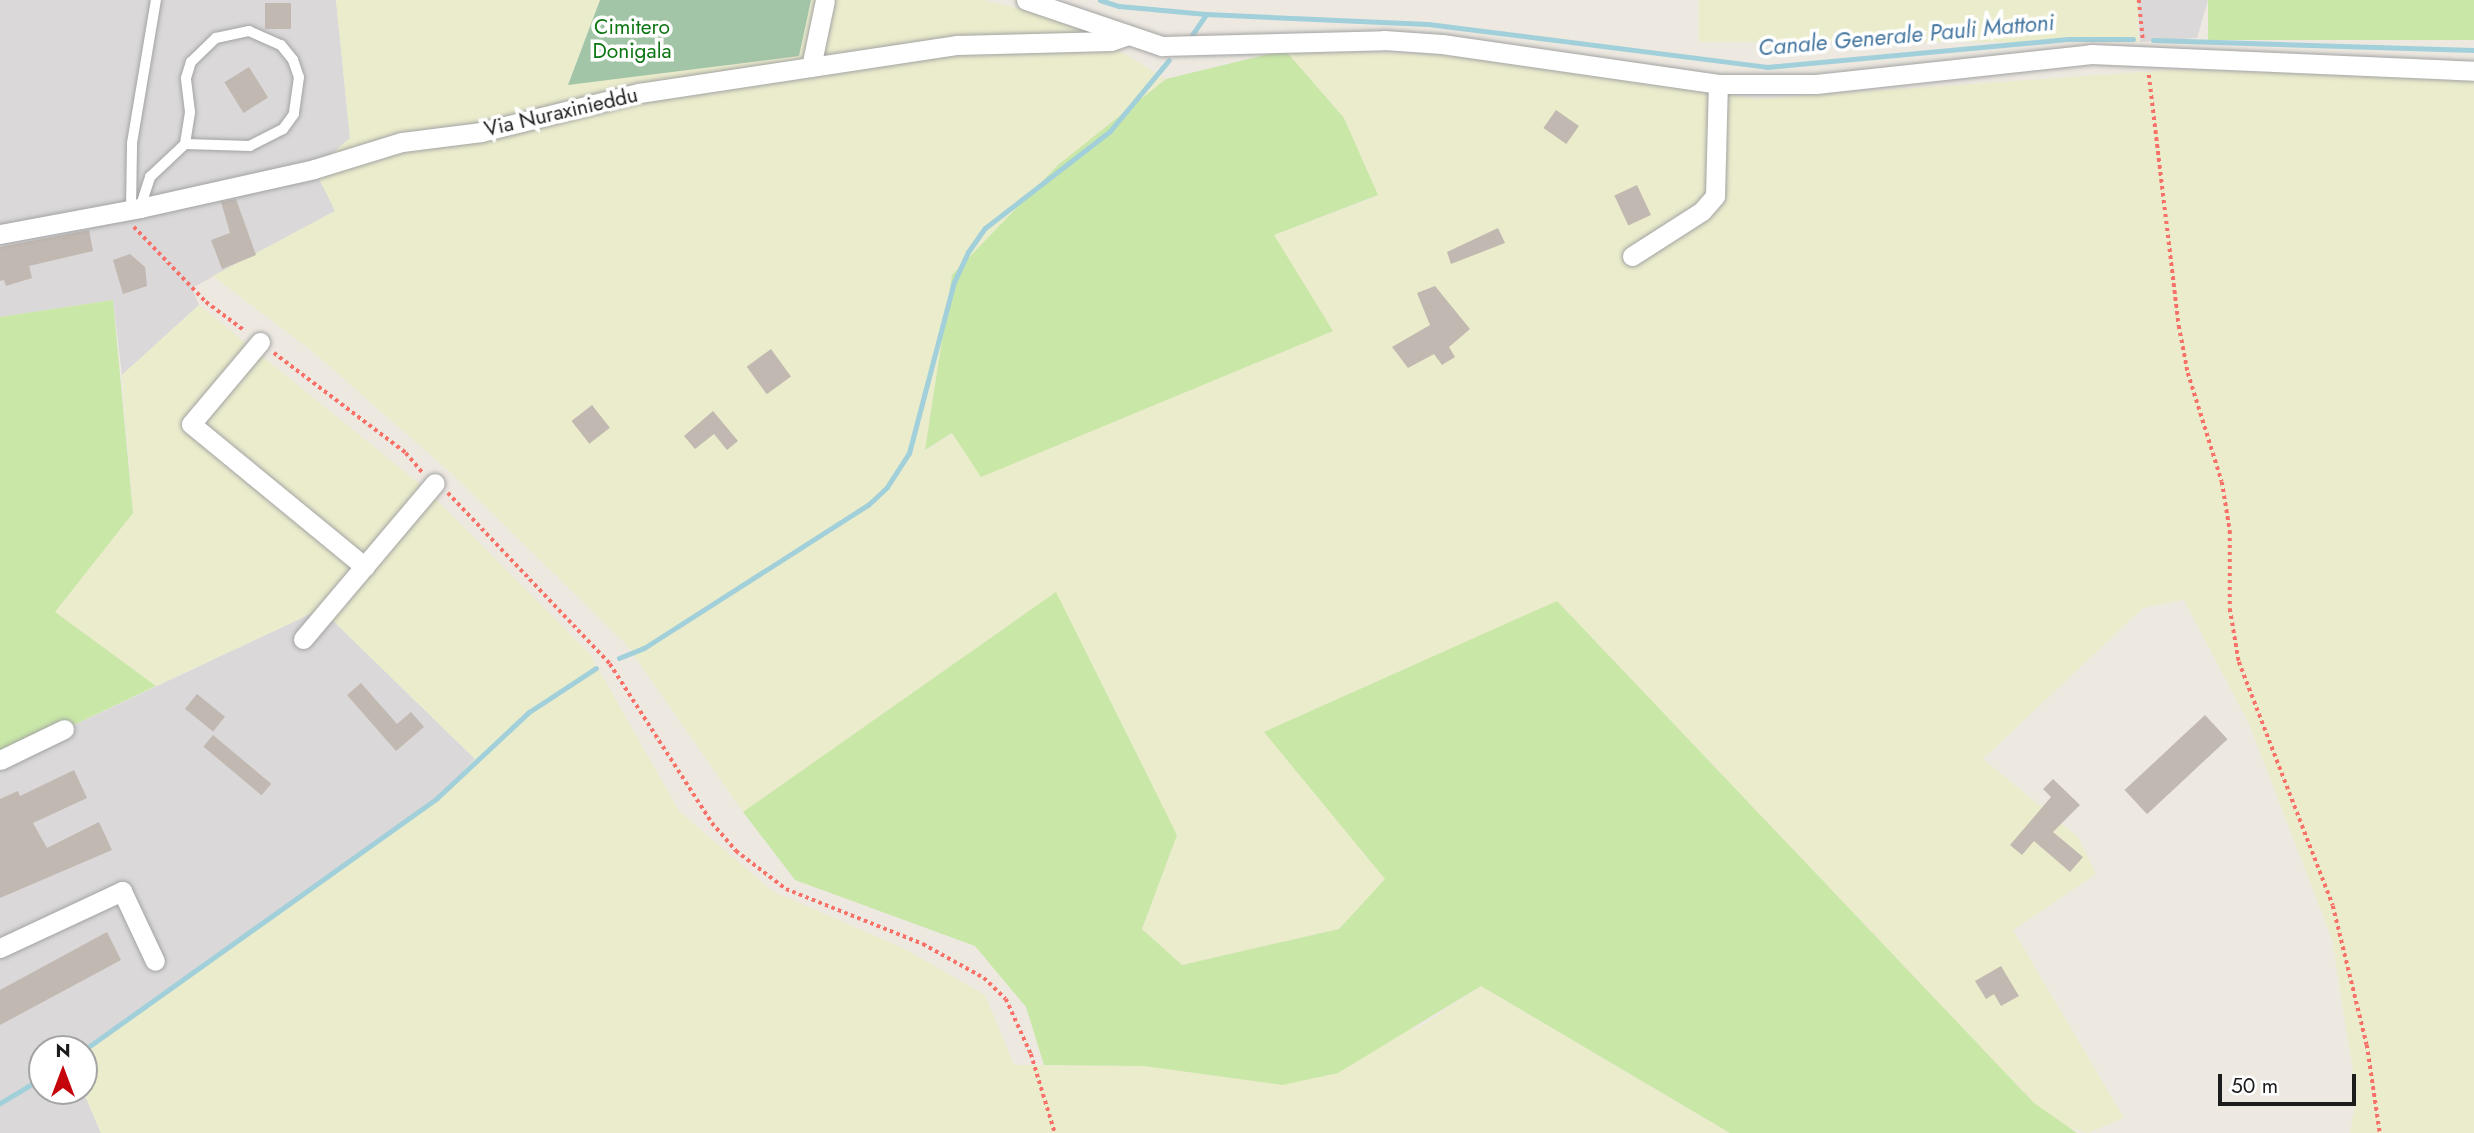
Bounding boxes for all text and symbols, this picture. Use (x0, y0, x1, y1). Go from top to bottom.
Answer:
water label: Canale Generale Pauli Mattoni (1757, 8, 2055, 62)
park label: Cimitero Donigala (592, 14, 672, 64)
street label: Via Nuraxinieddu (482, 82, 640, 142)
north arrow (28, 1035, 98, 1105)
text: N (55, 1037, 71, 1064)
scale bar (2222, 1060, 2360, 1104)
text: 50 m (2231, 1071, 2278, 1101)

